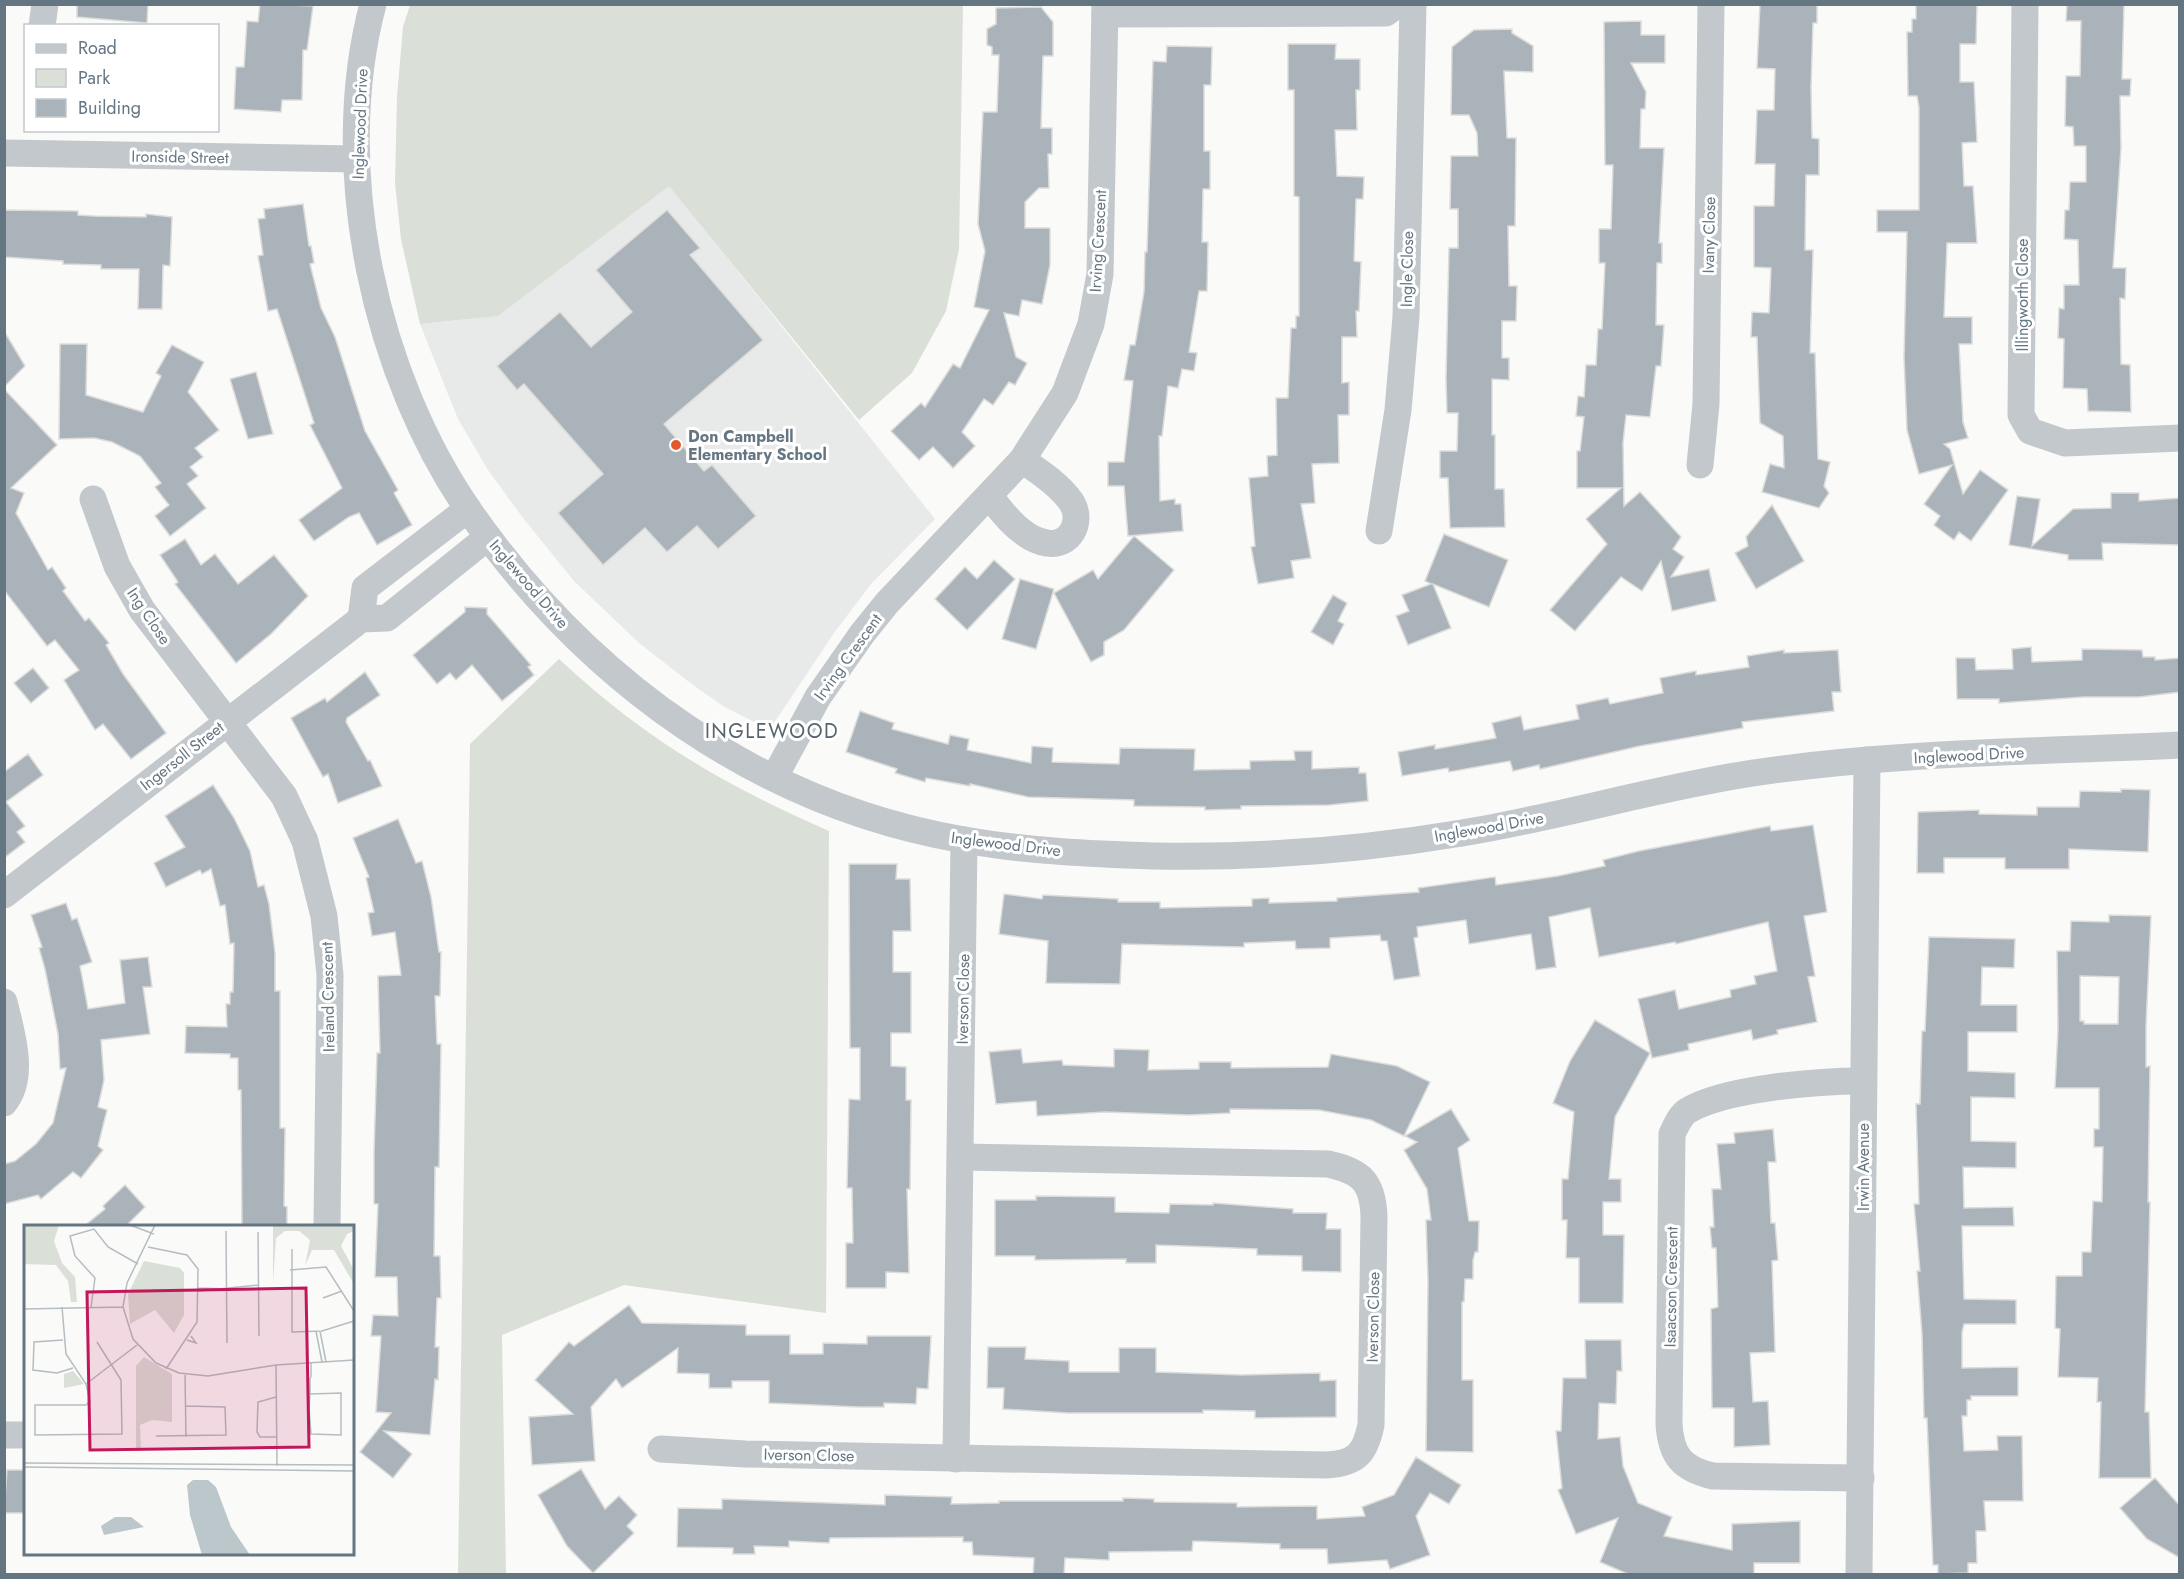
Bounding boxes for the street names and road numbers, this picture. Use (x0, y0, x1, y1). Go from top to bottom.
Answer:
street label: Inglewood Drive (347, 68, 373, 180)
street label: Ironside Street (131, 145, 229, 169)
street label: Irving Crescent (1084, 189, 1112, 293)
street label: Ivany Close (1697, 196, 1721, 274)
street label: Ingle Close (1395, 231, 1419, 307)
street label: Illingworth Close (2011, 239, 2034, 351)
street label: Inglewood Drive (484, 535, 574, 633)
street label: Ing Close (121, 583, 177, 649)
street label: Irving Crescent (809, 609, 888, 705)
street label: Ingersoll Street (135, 716, 229, 796)
street label: Inglewood Drive (1913, 741, 2025, 769)
street label: Inglewood Drive (1432, 806, 1546, 848)
street label: Inglewood Drive (950, 826, 1062, 862)
street label: Ireland Crescent (316, 942, 340, 1052)
street label: Iverson Close (951, 953, 975, 1045)
street label: Irwin Avenue (1852, 1123, 1875, 1211)
street label: Isaacson Crescent (1658, 1226, 1684, 1348)
street label: Iverson Close (1361, 1271, 1385, 1363)
street label: Iverson Close (763, 1443, 855, 1467)

